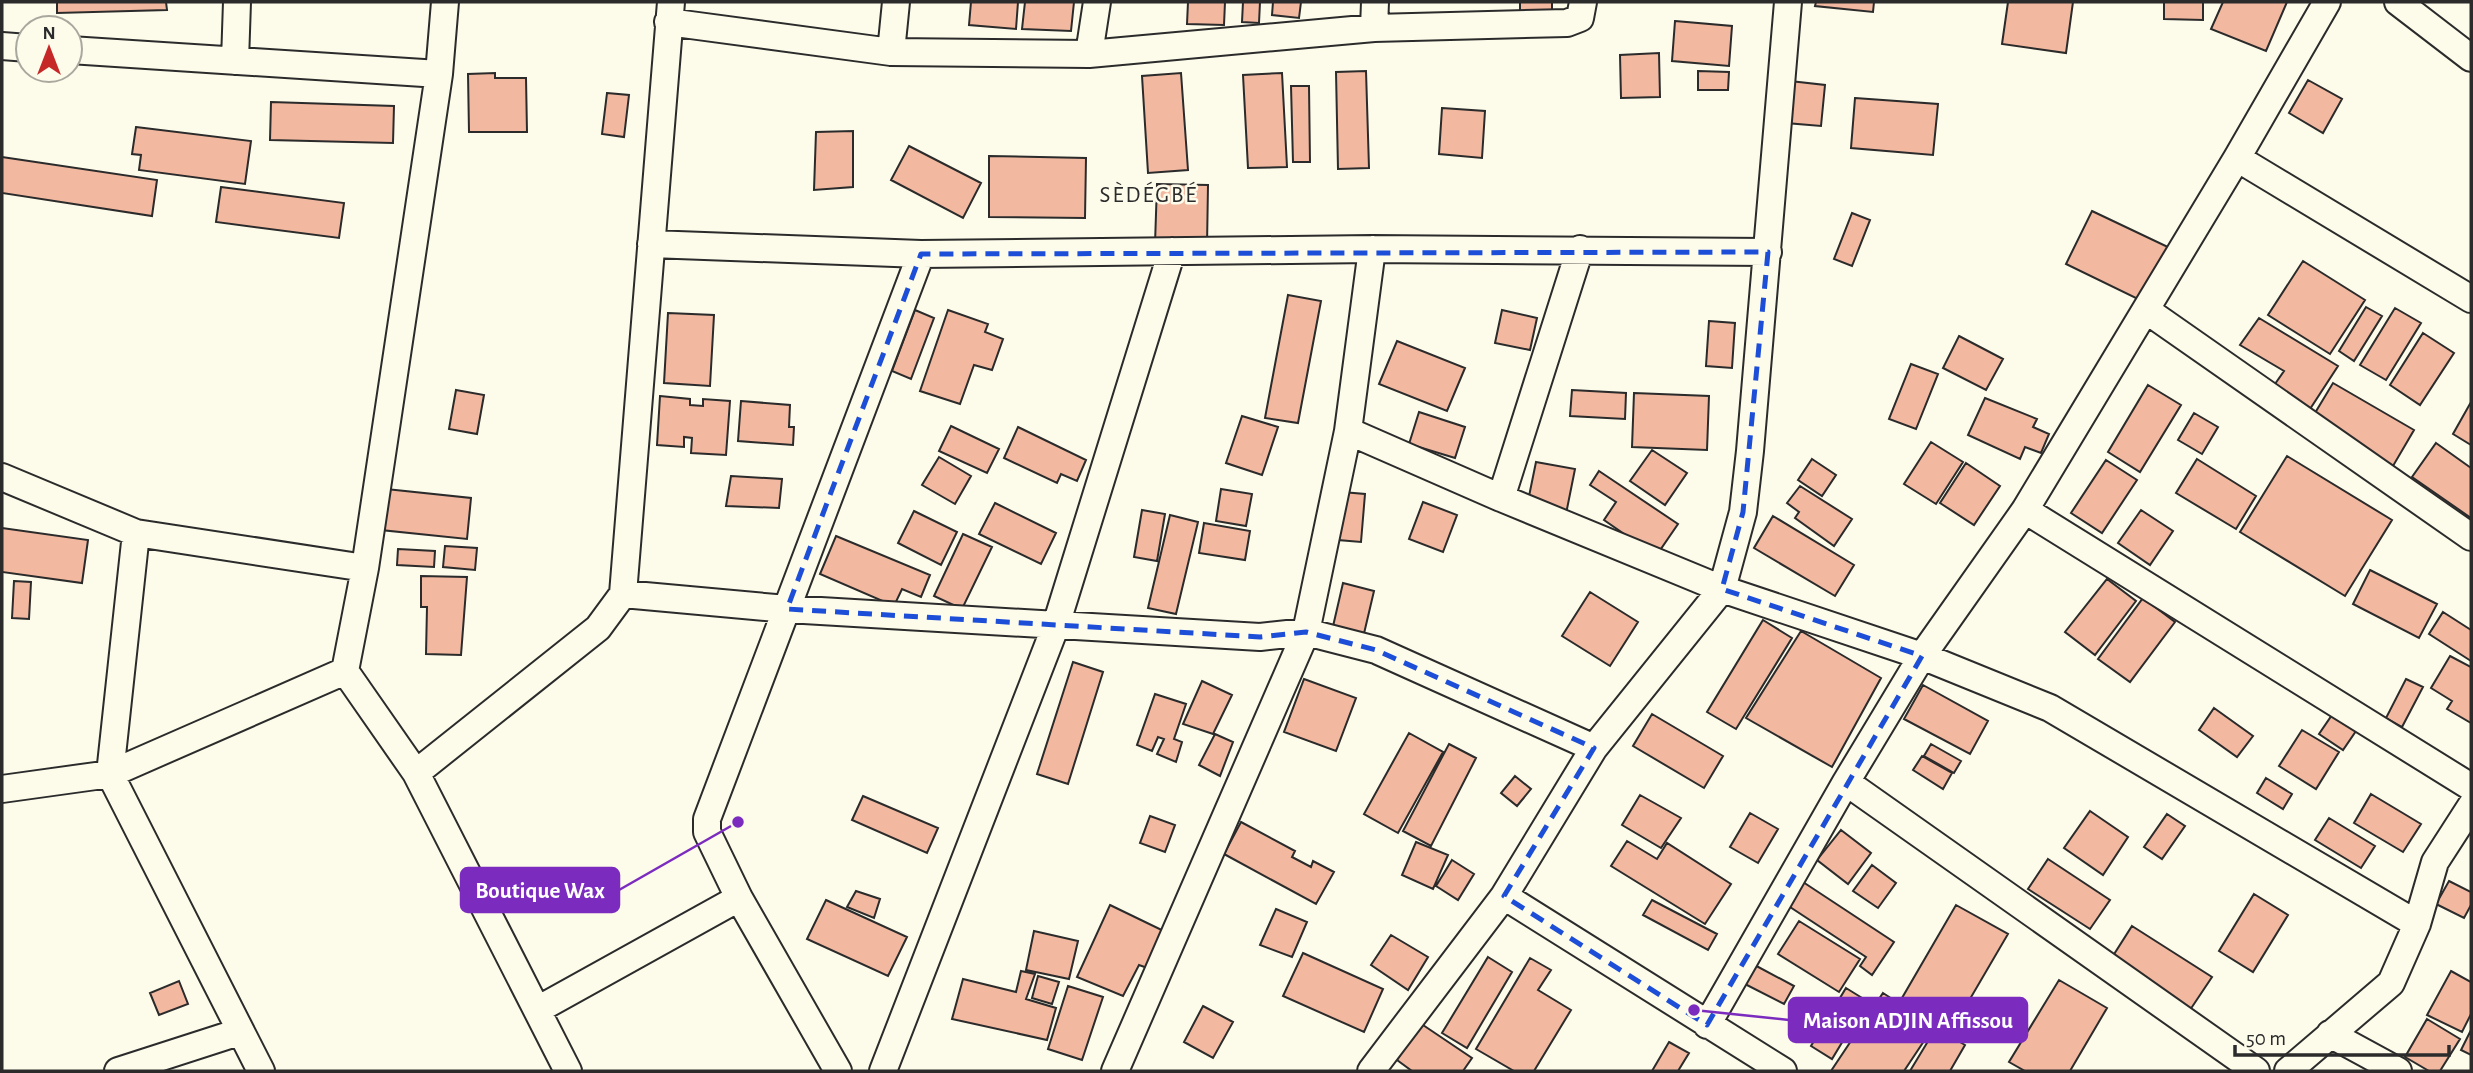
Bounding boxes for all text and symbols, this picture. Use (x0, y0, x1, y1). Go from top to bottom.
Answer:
north arrow (14, 14, 84, 84)
text: N (42, 24, 56, 43)
district label: SÈDÉGBÉ (1100, 181, 1198, 207)
callout: Boutique Wax (461, 868, 619, 912)
text: Boutique Wax (475, 880, 605, 903)
callout: Maison ADJIN Affissou (1789, 998, 2027, 1042)
text: Maison ADJIN Affissou (1803, 1010, 2013, 1033)
scale bar (2235, 1014, 2448, 1058)
text: 50 m (2246, 1028, 2286, 1049)

